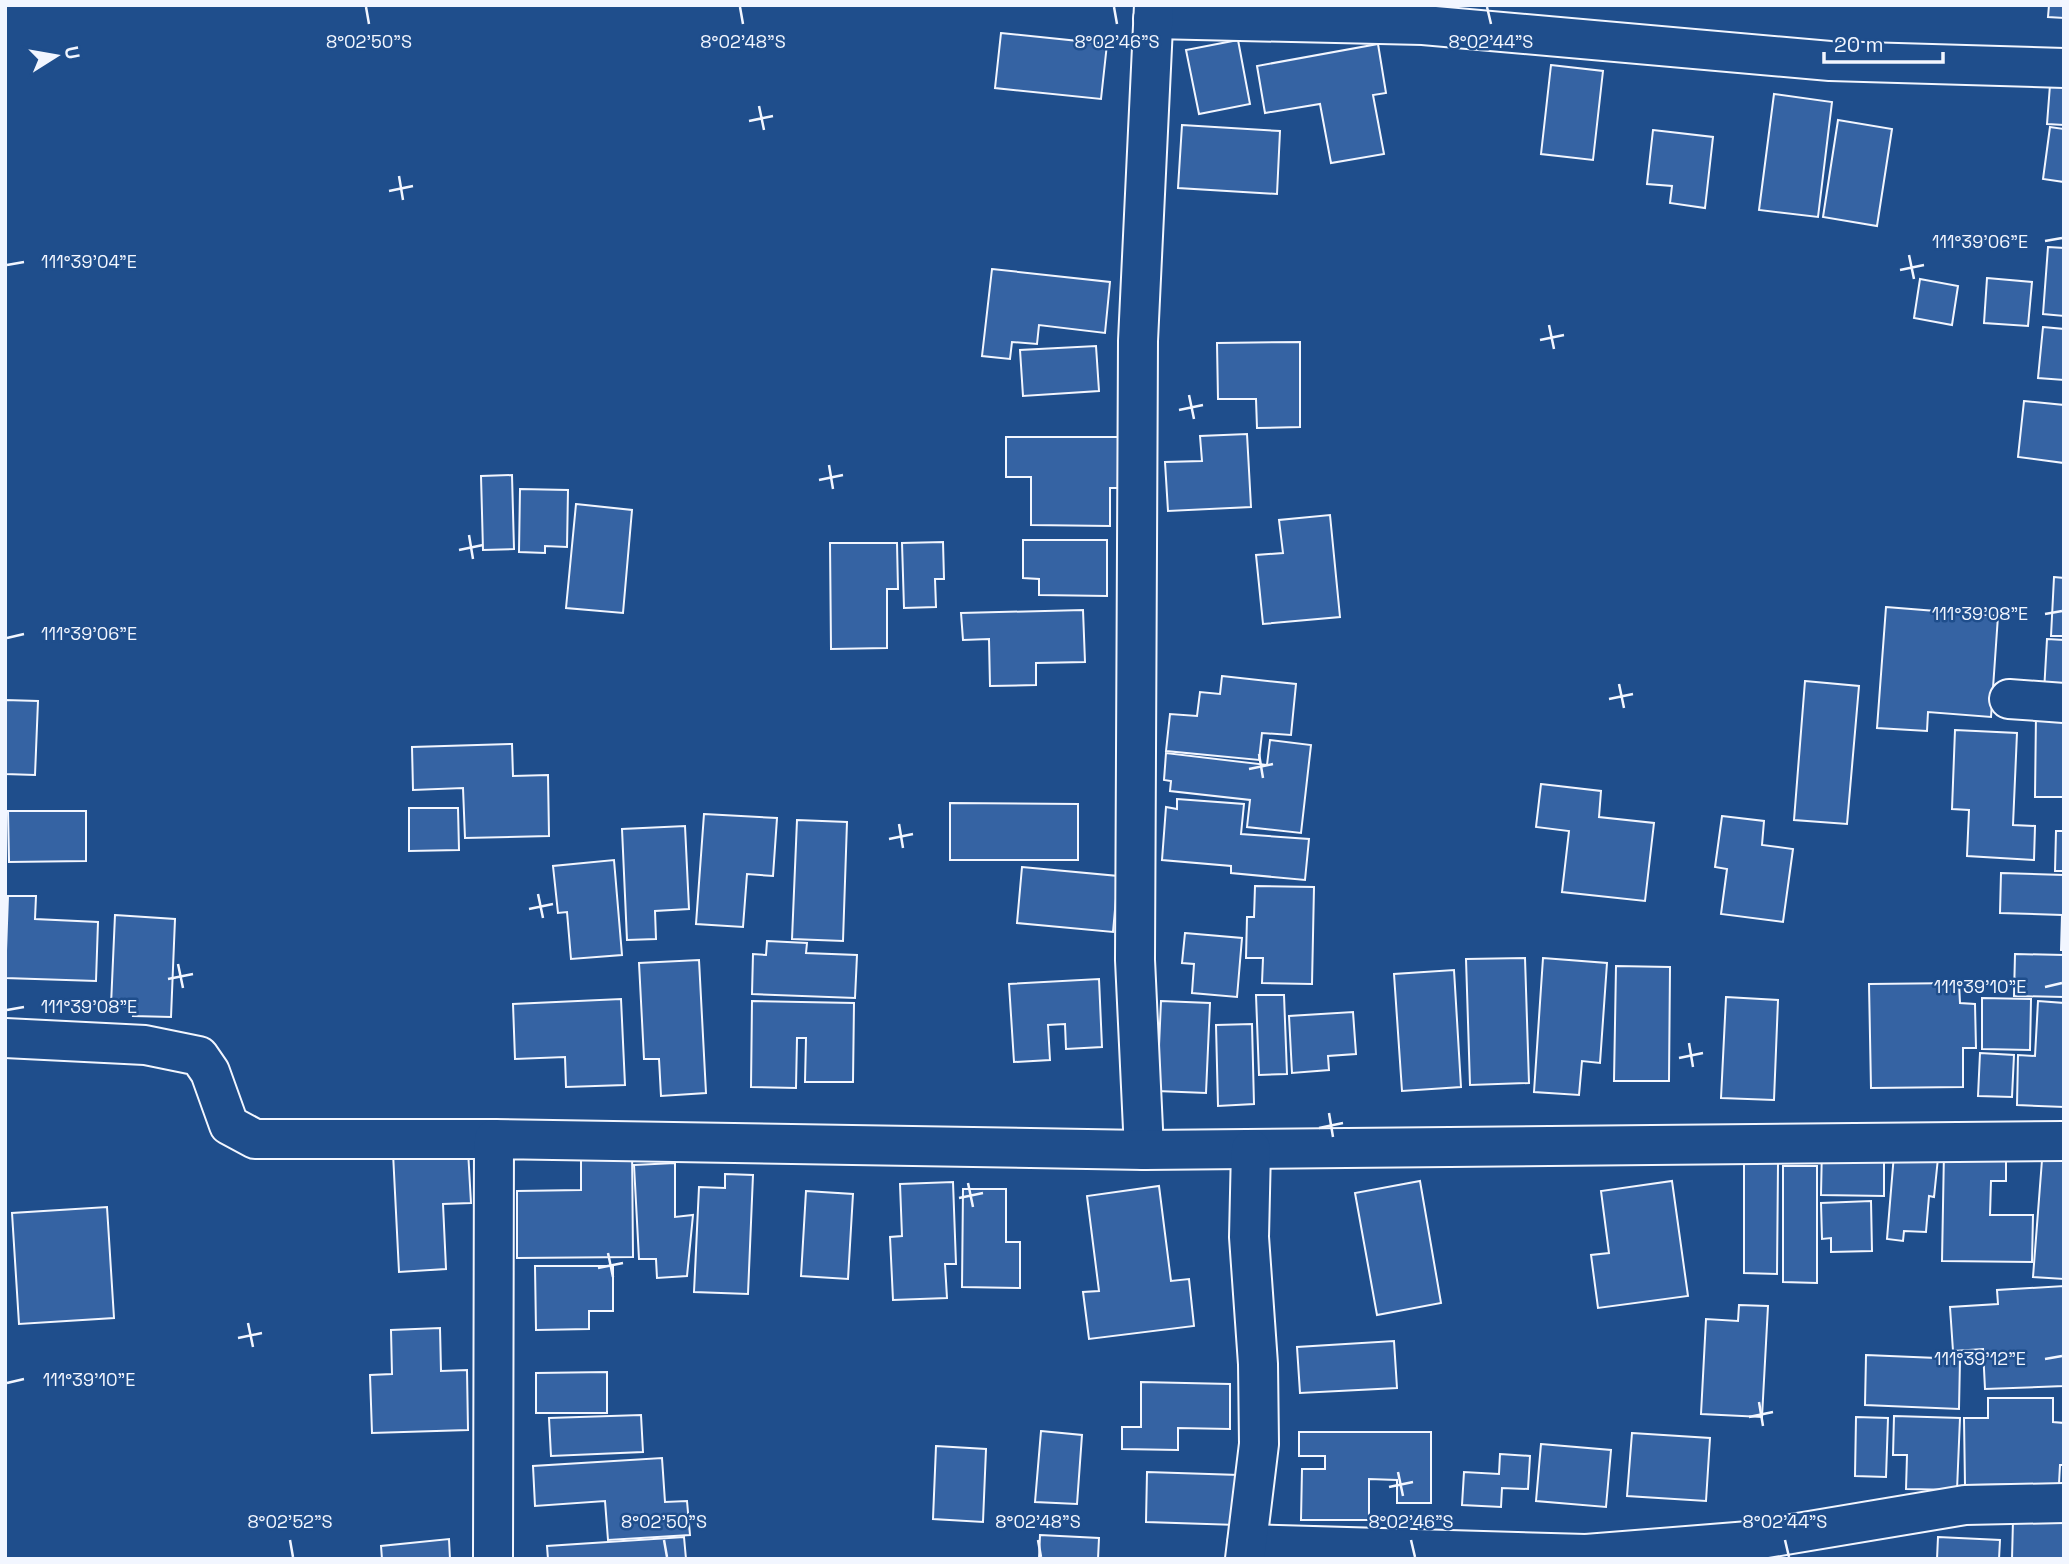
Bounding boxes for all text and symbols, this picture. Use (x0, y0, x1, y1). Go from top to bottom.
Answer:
north arrow (21, 21, 91, 91)
scale bar (1824, 21, 1943, 65)
text: 8°02'50"S (326, 30, 412, 53)
text: 8°02'48"S (700, 30, 786, 53)
text: 8°02'46"S (1074, 30, 1160, 53)
text: 8°02'44"S (1449, 30, 1533, 53)
text: 20 m (1834, 31, 1884, 58)
text: U (59, 44, 86, 62)
text: 111°39'06"E (1932, 230, 2028, 253)
text: 111°39'04"E (41, 250, 137, 273)
text: 111°39'08"E (1932, 602, 2028, 625)
text: 111°39'06"E (41, 622, 137, 645)
text: 111°39'10"E (1934, 975, 2026, 998)
text: 111°39'08"E (41, 995, 137, 1018)
text: 111°39'12"E (1934, 1347, 2026, 1370)
text: 111°39'10"E (43, 1368, 135, 1391)
text: 8°02'52"S (247, 1510, 333, 1533)
text: 8°02'50"S (621, 1510, 707, 1533)
text: 8°02'48"S (995, 1510, 1081, 1533)
text: 8°02'46"S (1368, 1510, 1454, 1533)
text: 8°02'44"S (1743, 1510, 1827, 1533)

